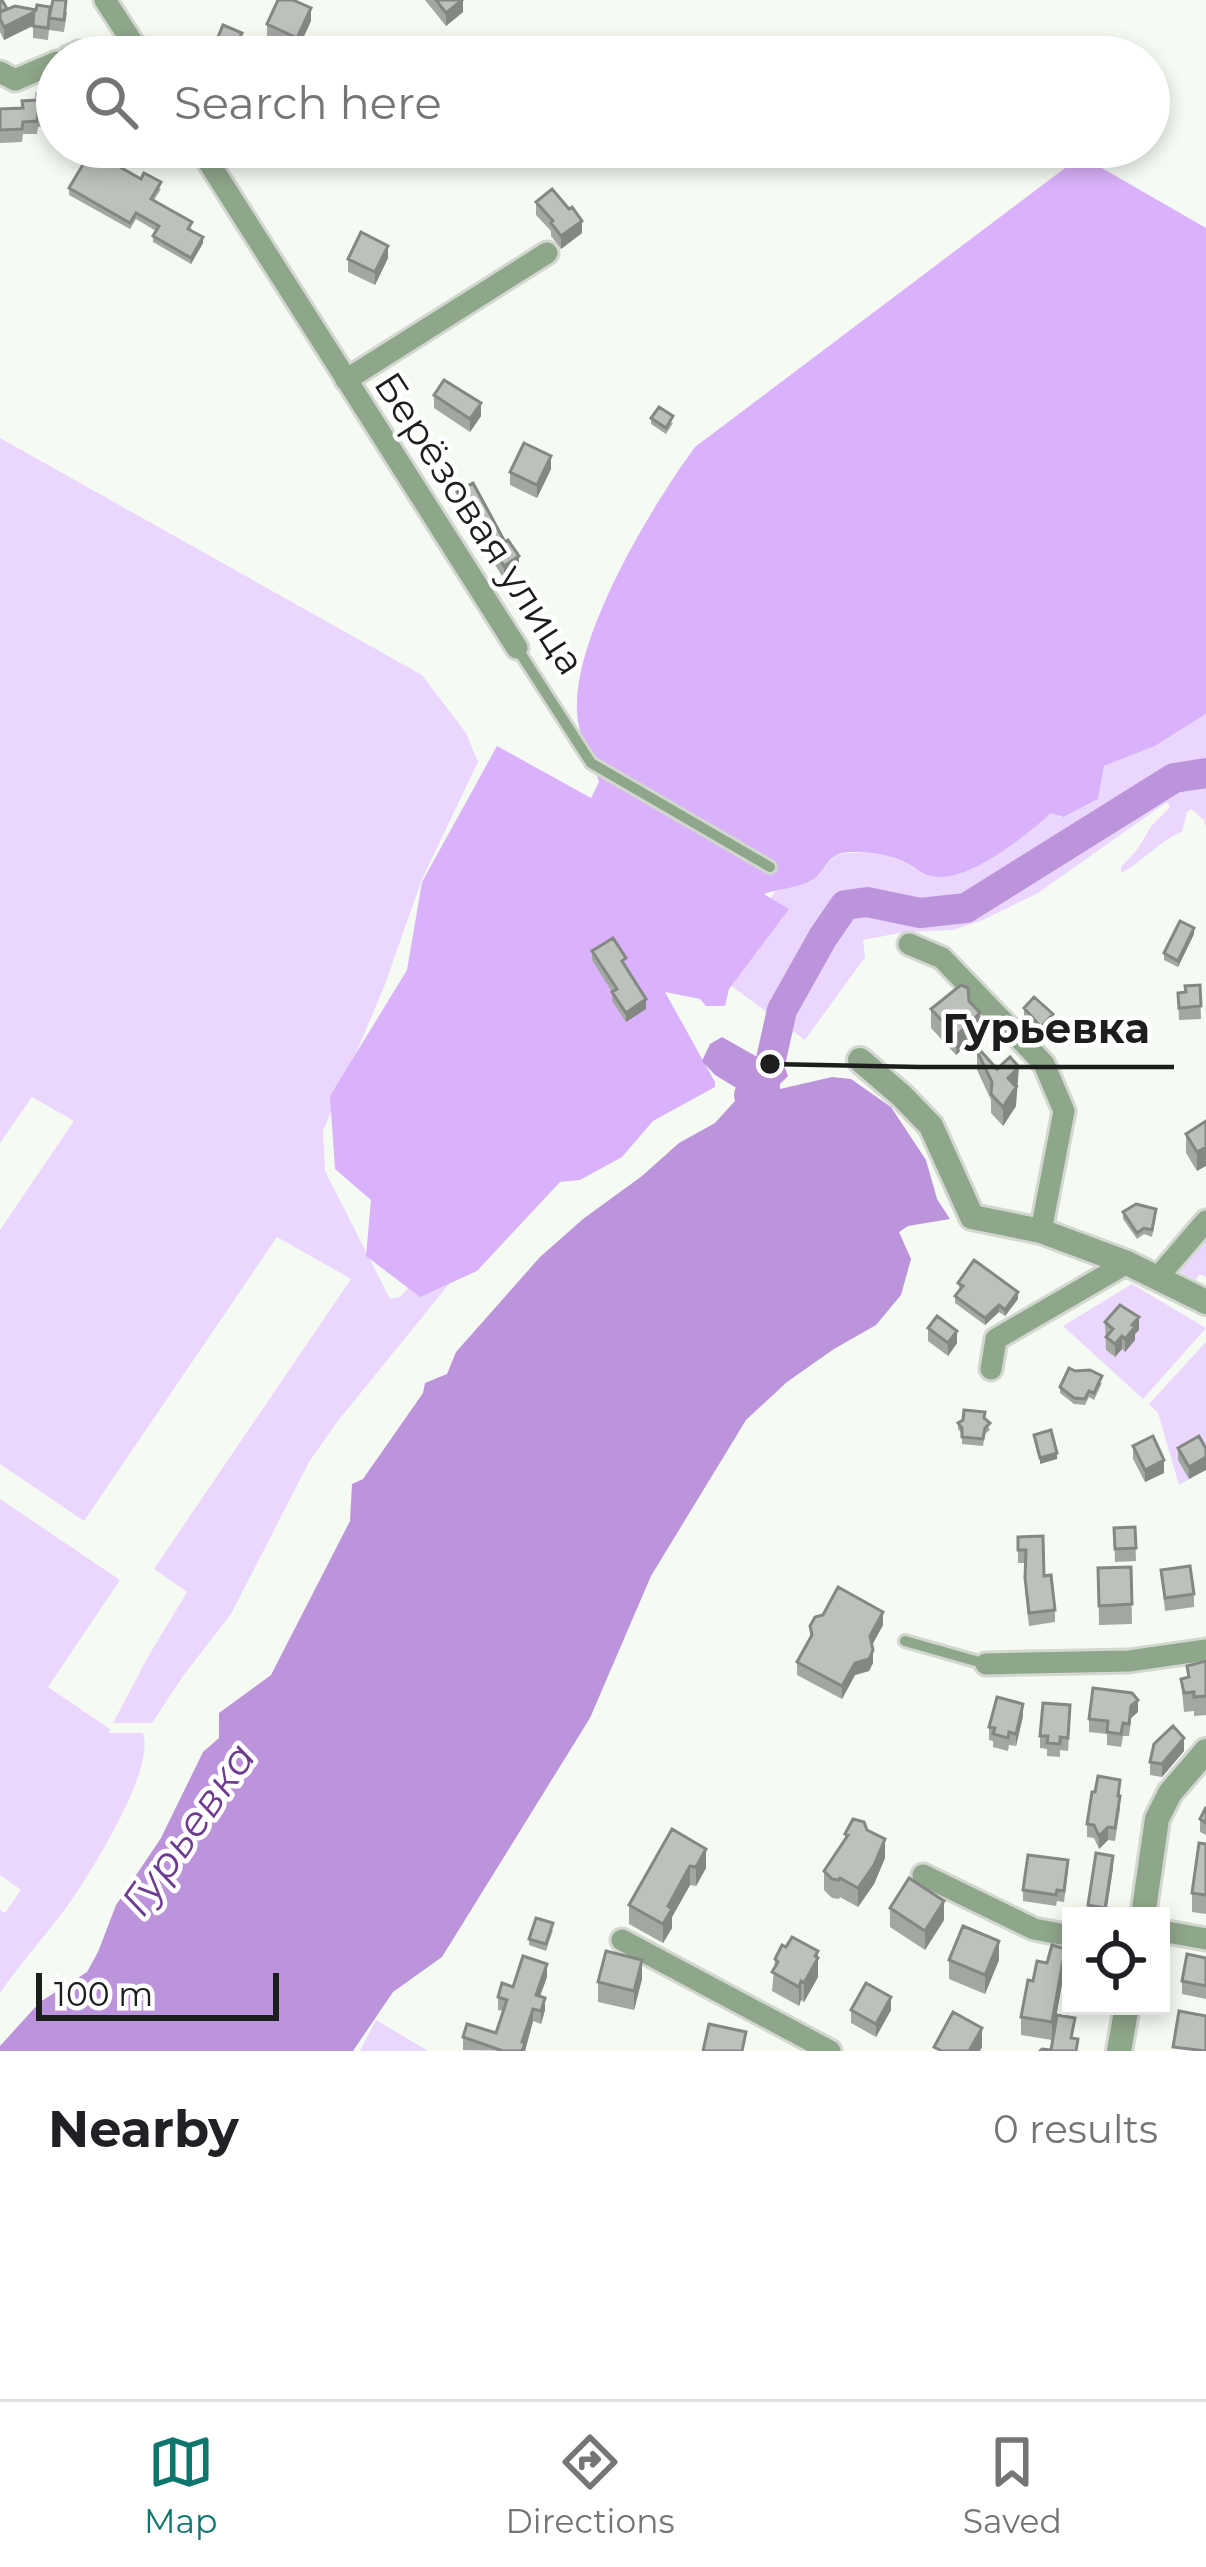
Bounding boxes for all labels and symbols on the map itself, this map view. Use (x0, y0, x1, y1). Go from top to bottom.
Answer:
street label: Берёзовая улица (364, 363, 596, 683)
callout: Гурьевка (919, 989, 1174, 1067)
text: Гурьевка (942, 1002, 1150, 1054)
water label: Гурьевка (110, 1732, 266, 1926)
scale bar (36, 1967, 279, 2020)

